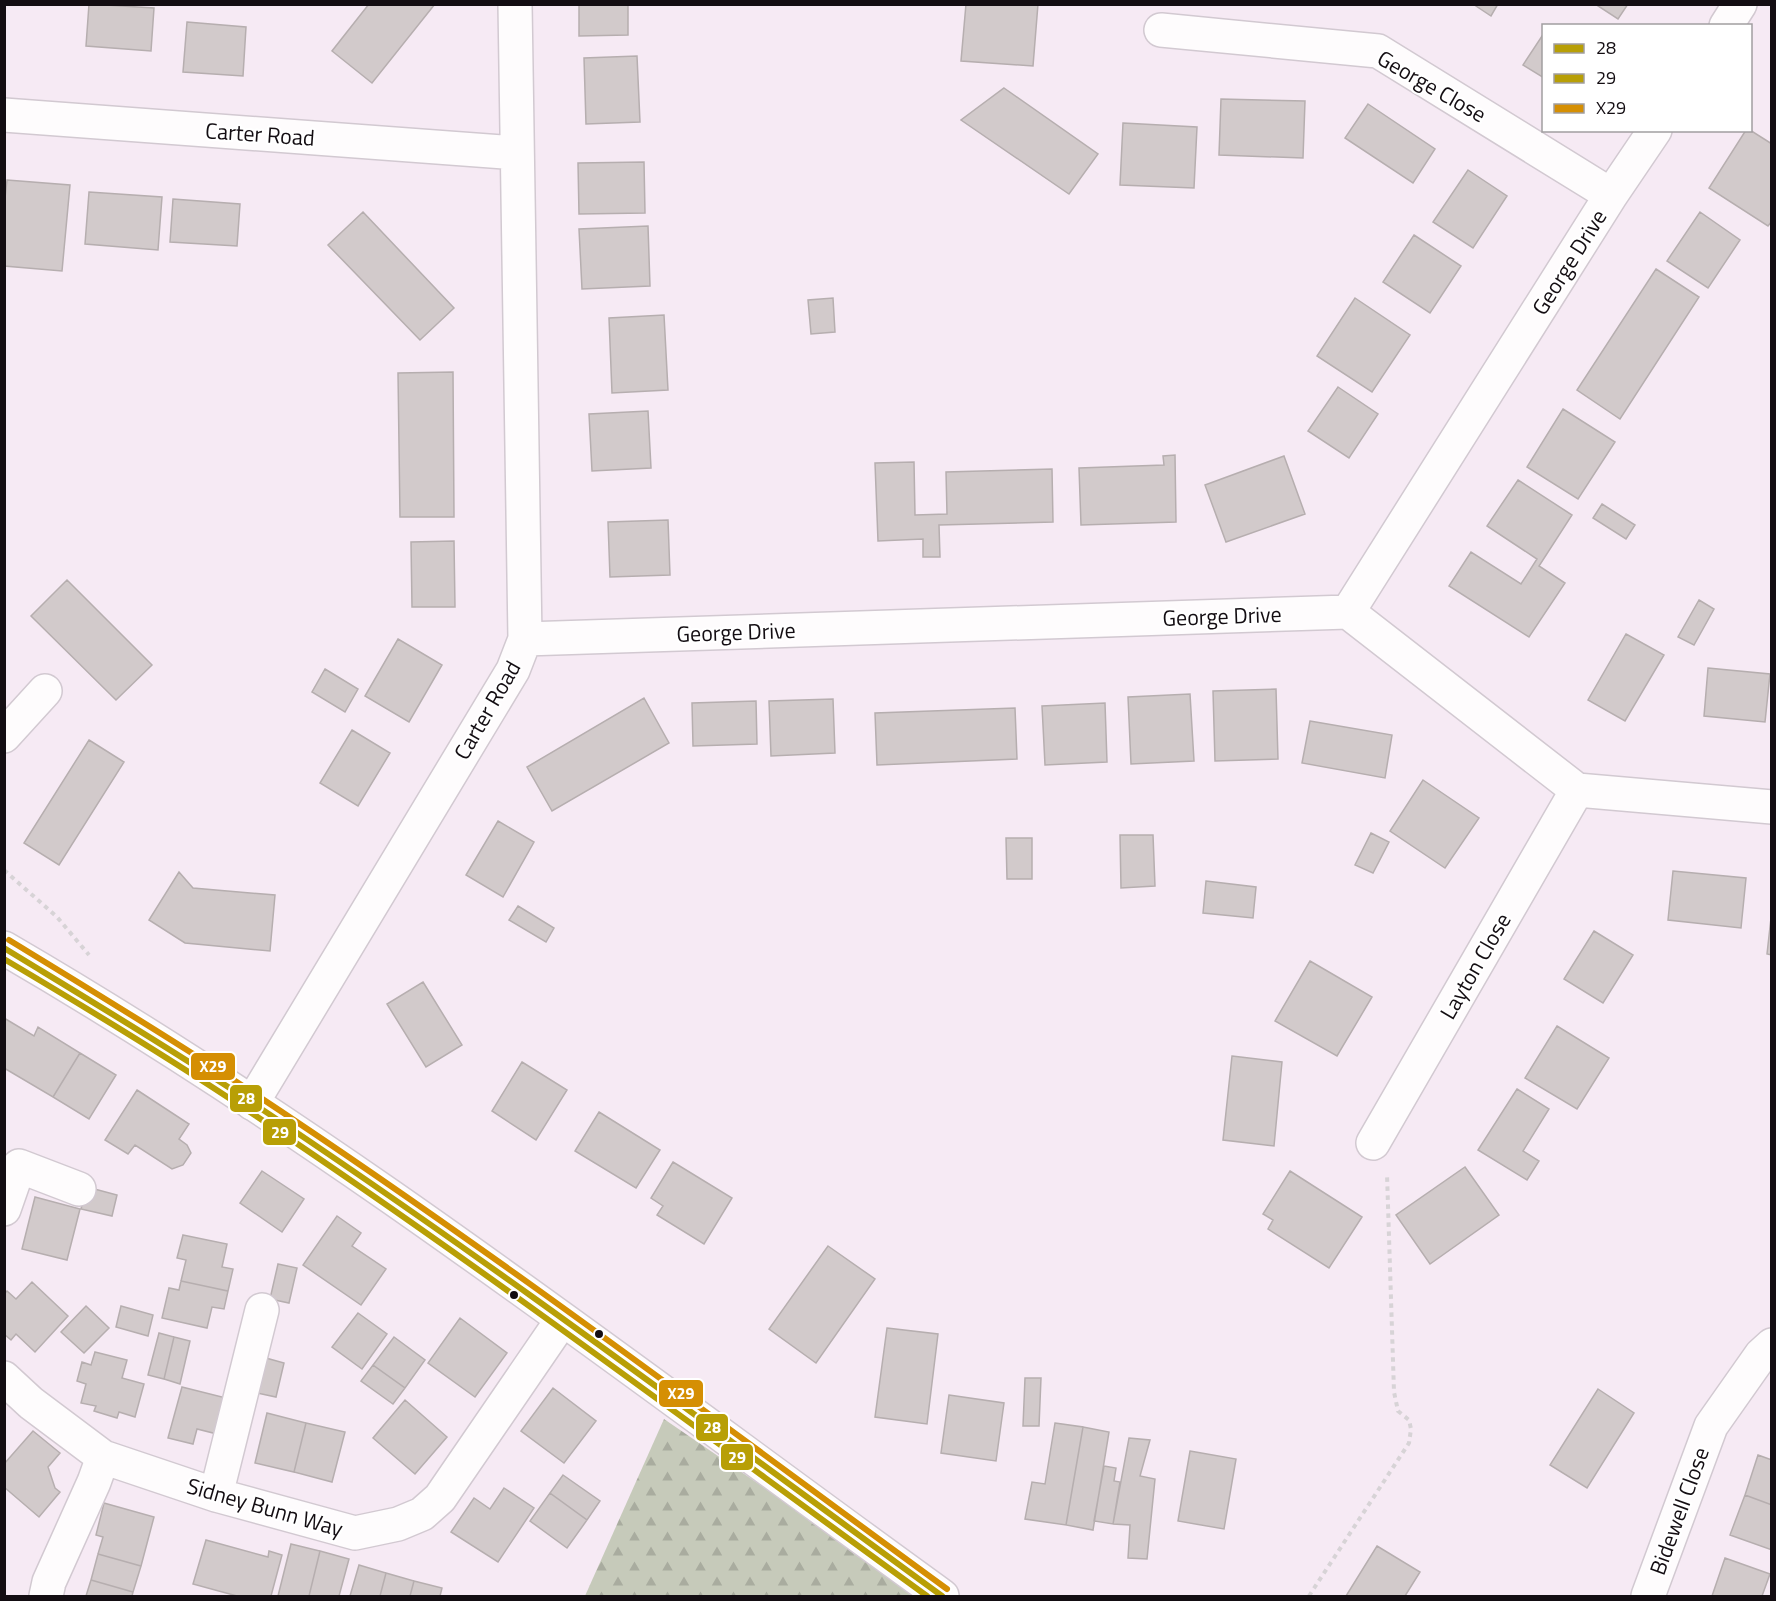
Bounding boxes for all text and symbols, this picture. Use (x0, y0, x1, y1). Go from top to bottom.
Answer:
legend (1542, 24, 1752, 132)
text: 28 (1596, 34, 1616, 61)
street label: George Close (1371, 41, 1493, 131)
text: 29 (1596, 64, 1616, 91)
text: X29 (1596, 94, 1626, 121)
street label: Carter Road (204, 113, 316, 155)
street label: George Drive (1523, 202, 1615, 322)
street label: George Drive (1162, 597, 1282, 635)
street label: George Drive (676, 613, 796, 651)
street label: Carter Road (445, 654, 529, 766)
street label: Layton Close (1431, 906, 1519, 1026)
line badge: X29 (190, 1052, 236, 1081)
text: X29 (199, 1054, 227, 1078)
line badge: 28 (229, 1084, 263, 1113)
text: 28 (237, 1086, 255, 1110)
line badge: 29 (262, 1118, 297, 1146)
text: 29 (271, 1120, 289, 1144)
unlabelled marker (508, 1289, 520, 1301)
unlabelled marker (593, 1328, 605, 1340)
line badge: X29 (658, 1379, 704, 1408)
text: X29 (667, 1381, 695, 1405)
line badge: 28 (695, 1413, 729, 1442)
text: 28 (703, 1415, 721, 1439)
street label: Bidewell Close (1640, 1442, 1718, 1580)
line badge: 29 (720, 1443, 754, 1471)
text: 29 (728, 1445, 746, 1469)
street label: Sidney Bunn Way (183, 1468, 347, 1546)

